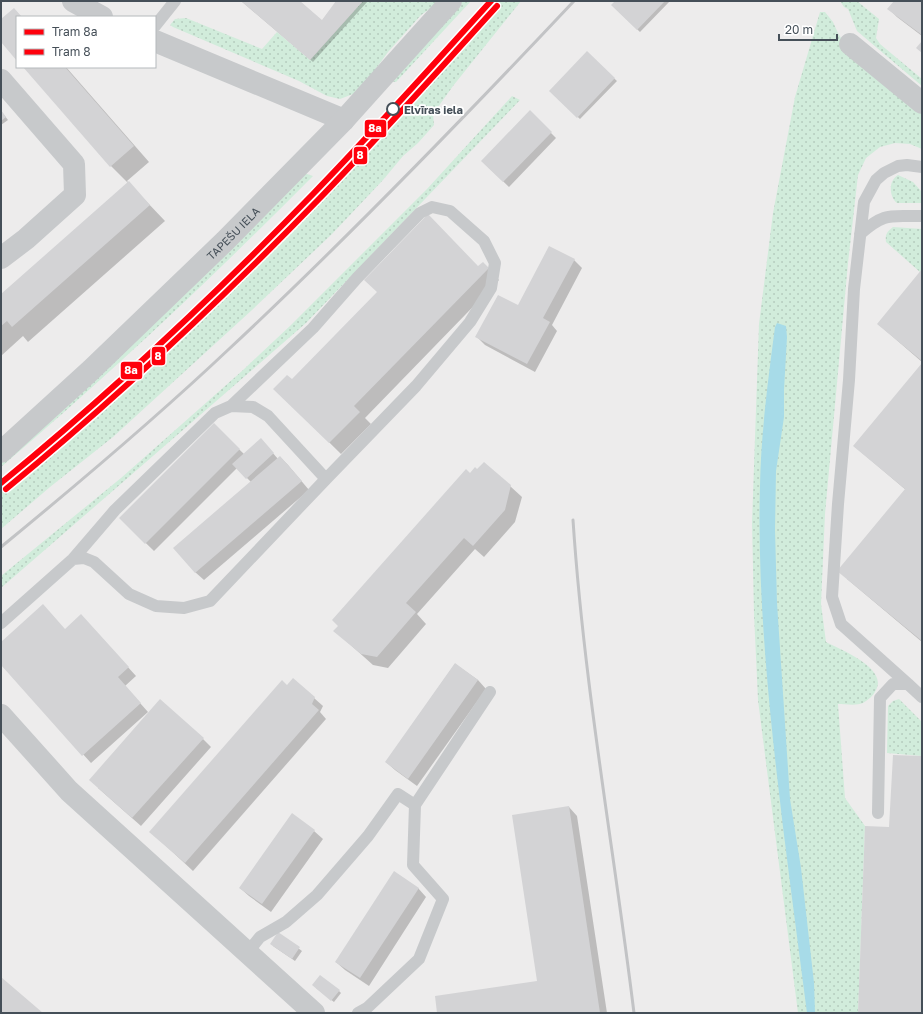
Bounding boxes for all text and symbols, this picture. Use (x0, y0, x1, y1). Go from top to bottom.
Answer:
legend (16, 16, 156, 68)
scale bar (779, 16, 837, 42)
text: 20 m (785, 22, 813, 37)
text: Tram 8a (52, 24, 97, 39)
text: Tram 8 (52, 44, 91, 59)
marker: Elvīras iela (386, 102, 400, 116)
place label: Elvīras iela (404, 103, 463, 116)
line badge: 8a (364, 119, 387, 138)
text: 8a (368, 121, 382, 134)
line badge: 8 (353, 146, 368, 165)
text: 8 (356, 148, 364, 161)
street label: TAPEŠU IELA (204, 203, 262, 262)
line badge: 8 (151, 346, 166, 366)
text: 8 (154, 349, 162, 362)
line badge: 8a (120, 361, 143, 380)
text: 8a (124, 363, 138, 376)

